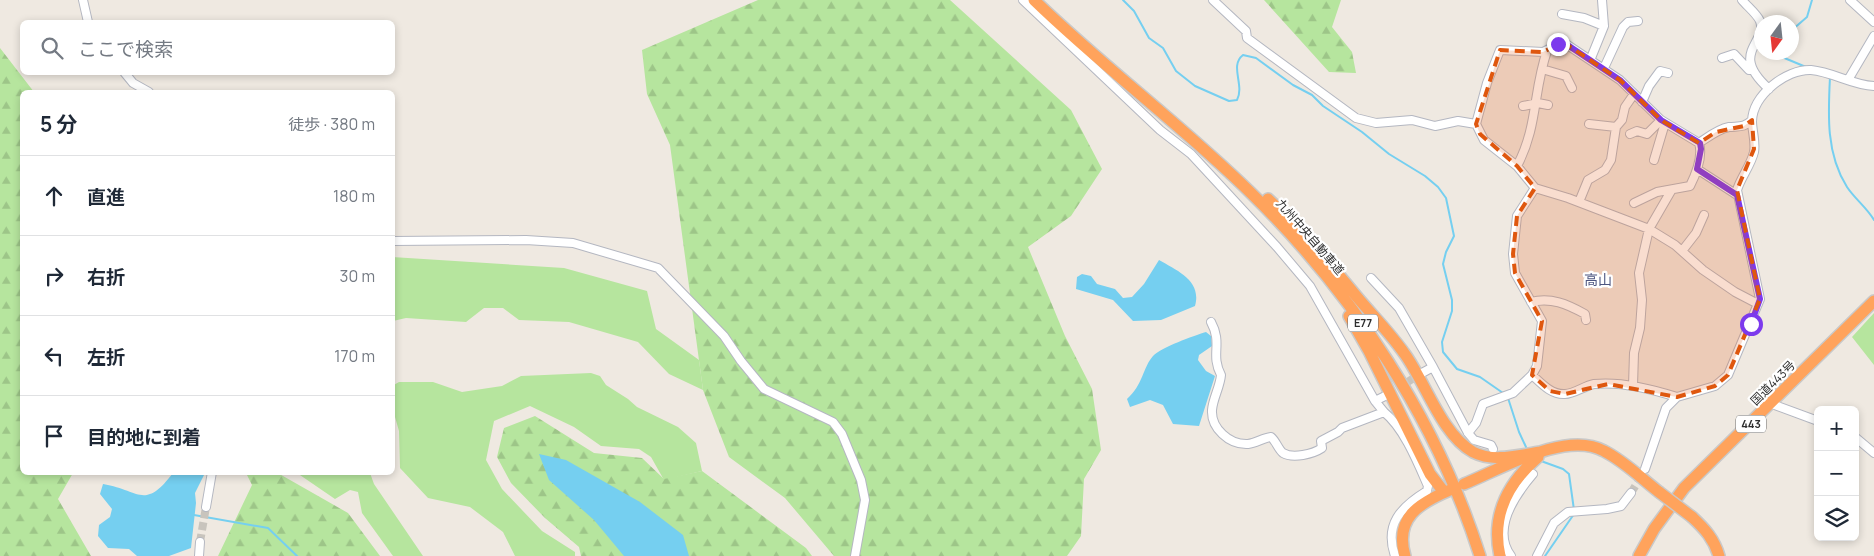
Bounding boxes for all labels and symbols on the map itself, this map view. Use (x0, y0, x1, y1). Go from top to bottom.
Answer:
north arrow (1754, 15, 1799, 60)
route end (1547, 33, 1570, 56)
street label: 九州中央自動車道 (1272, 195, 1348, 278)
district label: 高山 (1584, 270, 1612, 289)
route start (1740, 313, 1763, 336)
road number: E77 (1348, 314, 1378, 332)
street label: 国道443号 (1747, 357, 1799, 409)
road number: 443 (1736, 416, 1766, 432)

